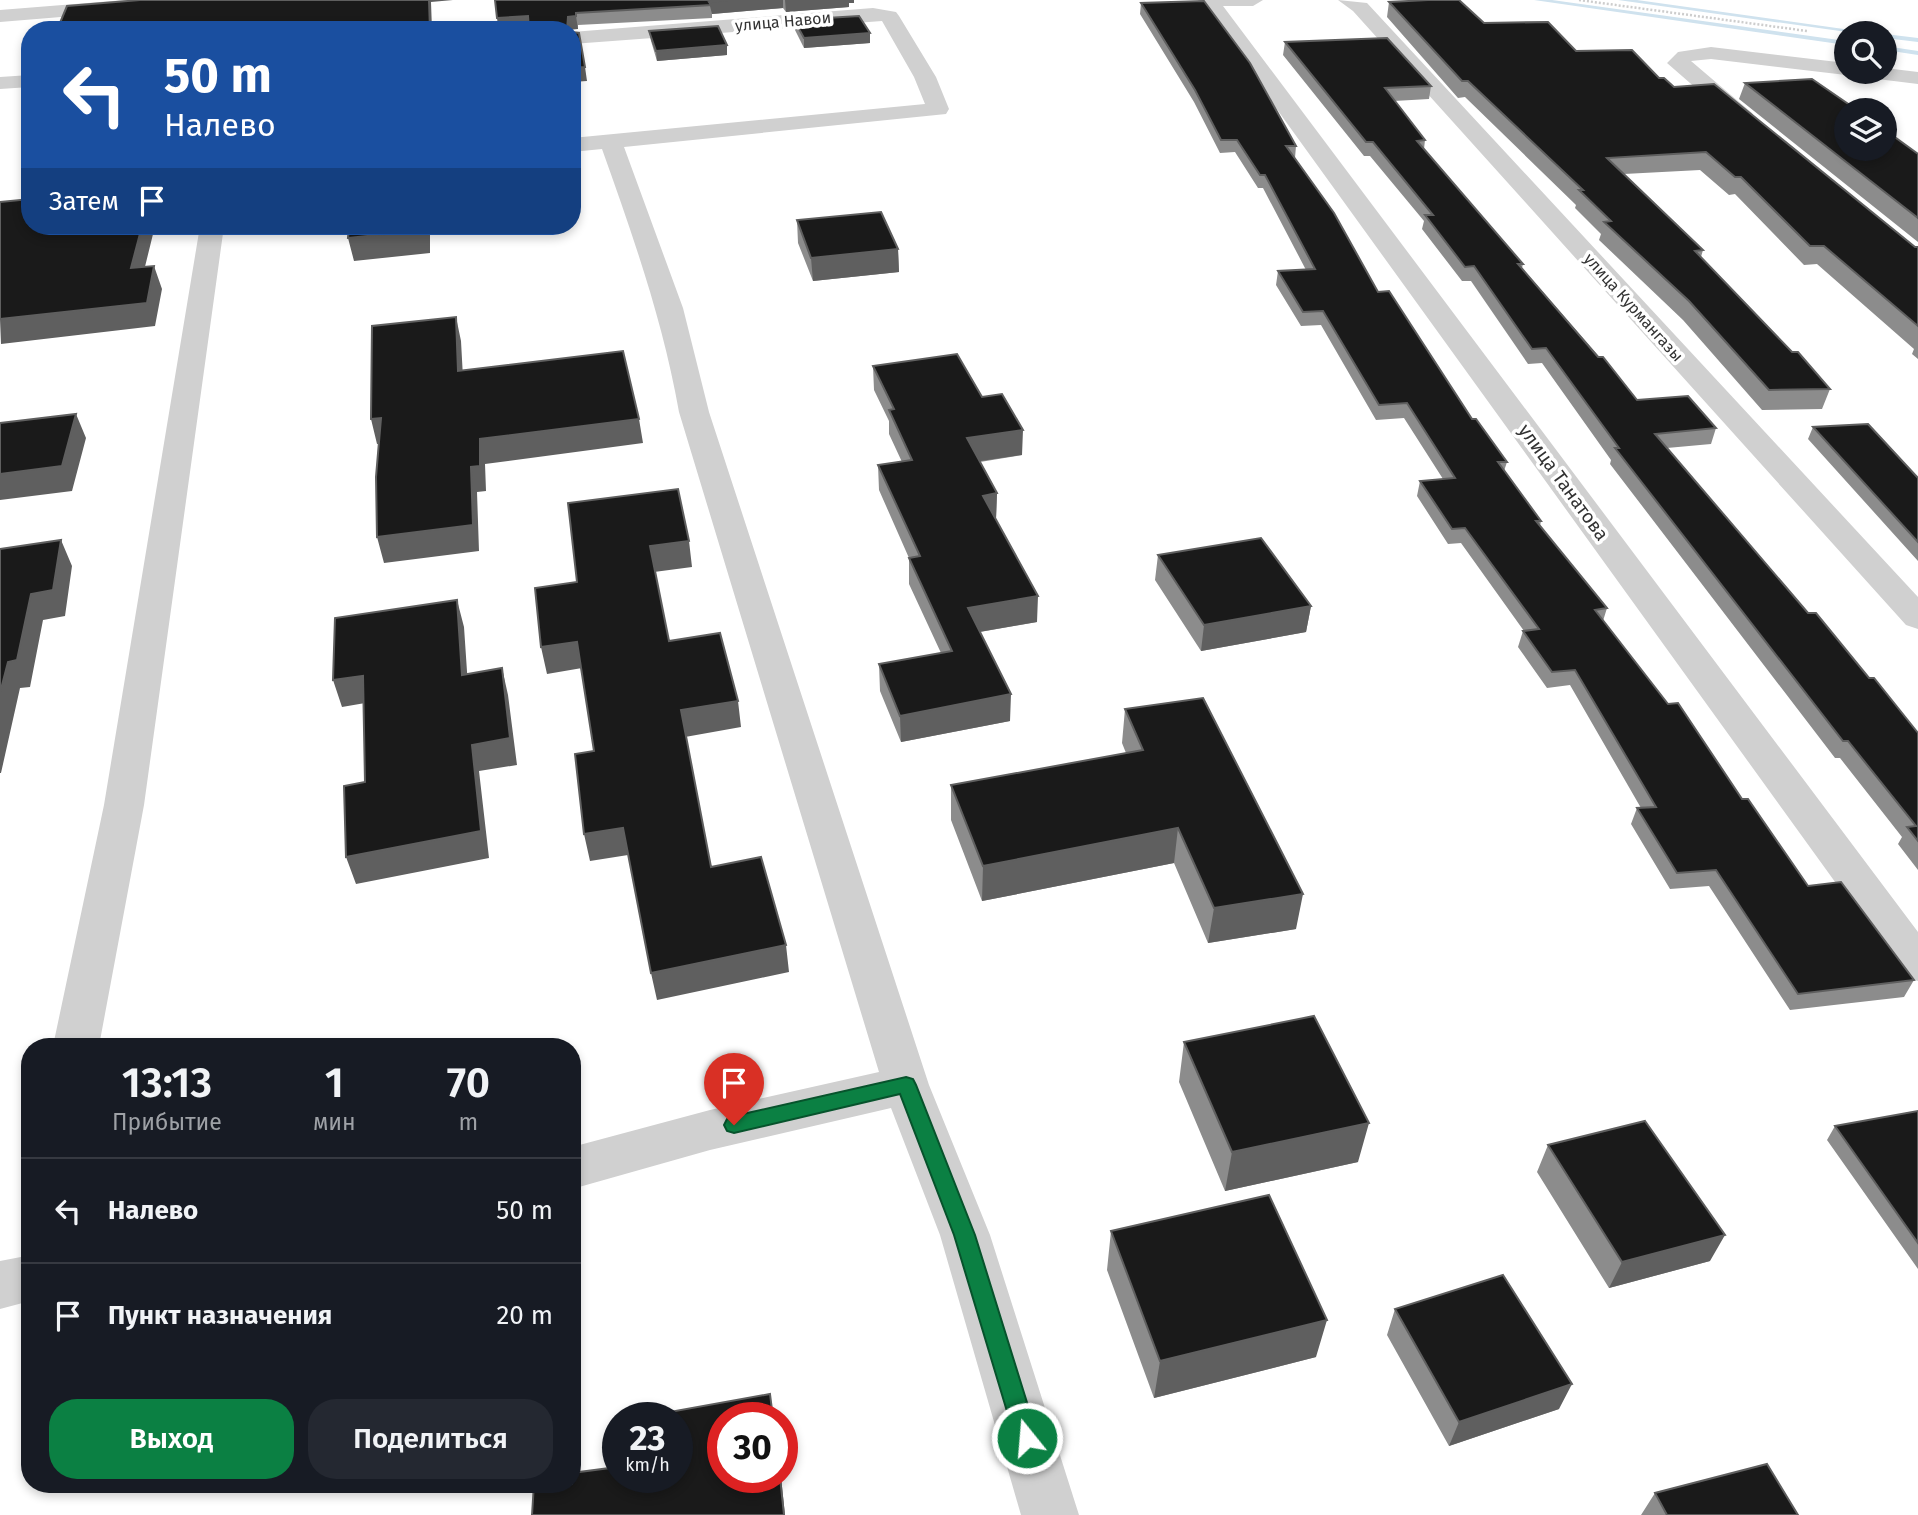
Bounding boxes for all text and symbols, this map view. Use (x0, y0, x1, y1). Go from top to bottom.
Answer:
street label: улица Навои (734, 8, 832, 35)
map controls (1834, 21, 1897, 161)
button: search (1834, 21, 1897, 84)
text: 50 m (164, 46, 272, 105)
icon: left (49, 49, 140, 140)
button: layers (1834, 98, 1897, 161)
text: Налево (164, 106, 276, 144)
icon: arrive (133, 182, 171, 220)
text: Затем (49, 186, 119, 217)
street label: улица Курмангазы (1580, 249, 1687, 365)
street label: улица Танатова (1514, 420, 1614, 545)
pin (704, 1053, 764, 1125)
text: 13:13 (122, 1058, 212, 1108)
text: 1 (325, 1058, 344, 1108)
text: 70 (447, 1058, 490, 1108)
icon: arrive (715, 1064, 753, 1102)
text: Прибытие (112, 1108, 222, 1136)
text: мин (313, 1108, 356, 1136)
text: m (459, 1108, 478, 1136)
icon: left (49, 1192, 87, 1230)
text: Налево (108, 1195, 198, 1226)
text: 50 m (496, 1195, 553, 1226)
icon: arrive (49, 1297, 87, 1335)
text: Пункт назначения (108, 1300, 332, 1331)
text: 20 m (496, 1300, 553, 1331)
button: Выход (49, 1399, 294, 1479)
button: Поделиться (308, 1399, 553, 1479)
position arrow (990, 1401, 1064, 1475)
speed limit sign: 30 (707, 1402, 798, 1493)
text: 23 (629, 1417, 666, 1459)
text: km/h (625, 1454, 670, 1476)

